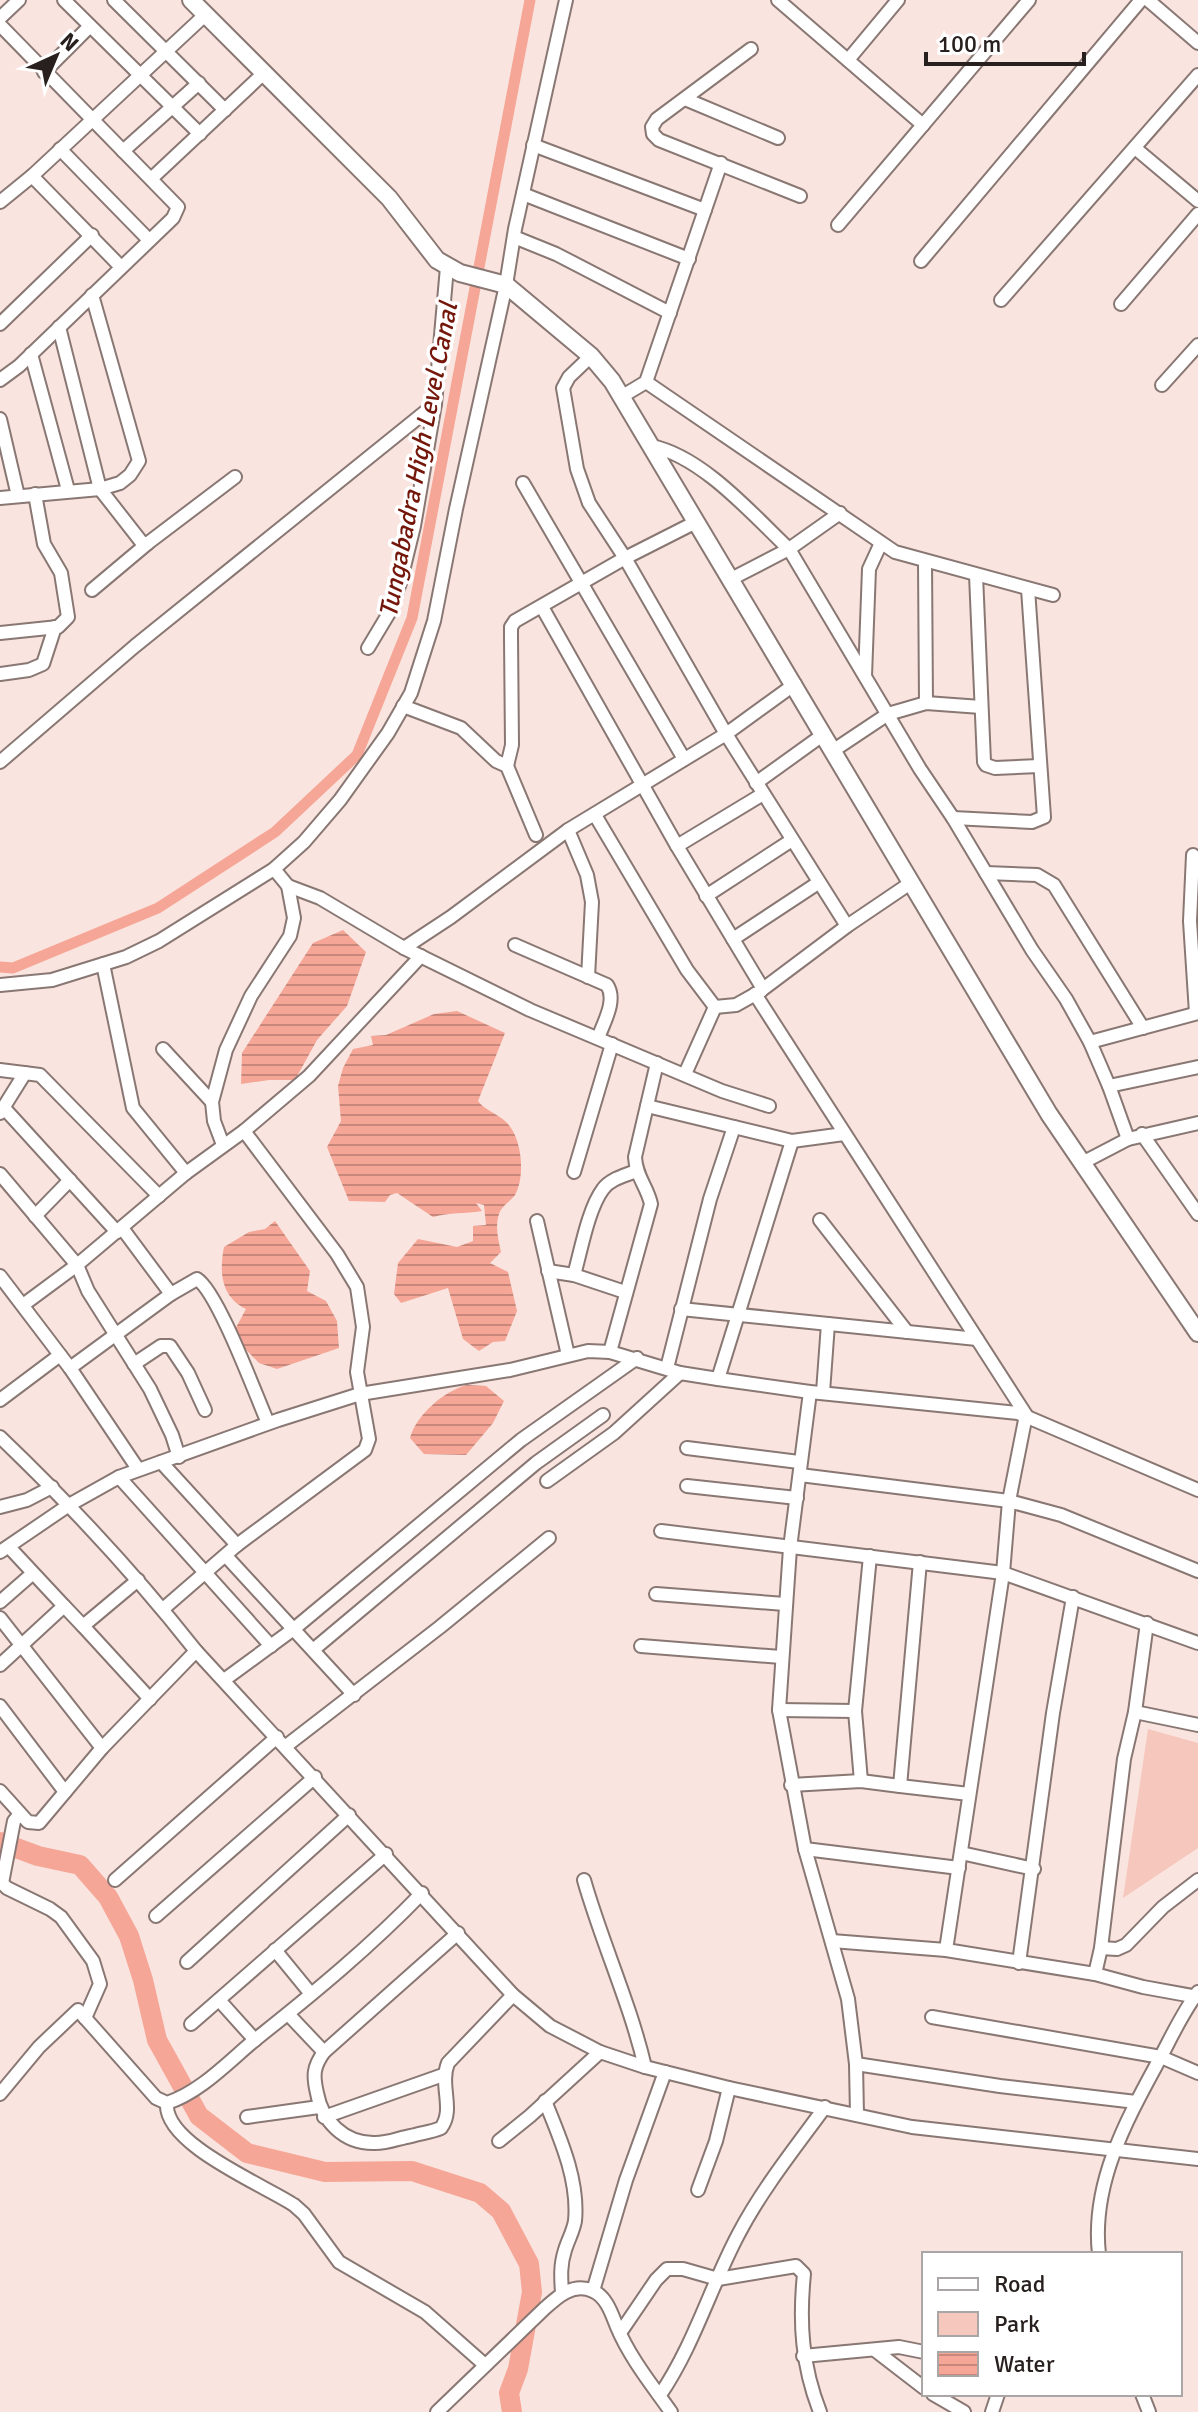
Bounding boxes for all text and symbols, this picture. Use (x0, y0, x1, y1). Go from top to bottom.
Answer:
north arrow (16, 16, 96, 96)
scale bar (926, 16, 1084, 66)
text: N (55, 27, 84, 57)
text: 100 m (938, 29, 1001, 59)
water label: Tungabadra High Level Canal (373, 298, 466, 620)
legend (922, 2252, 1182, 2396)
text: Road (994, 2269, 1045, 2299)
text: Park (994, 2309, 1040, 2339)
text: Water (994, 2349, 1055, 2379)

